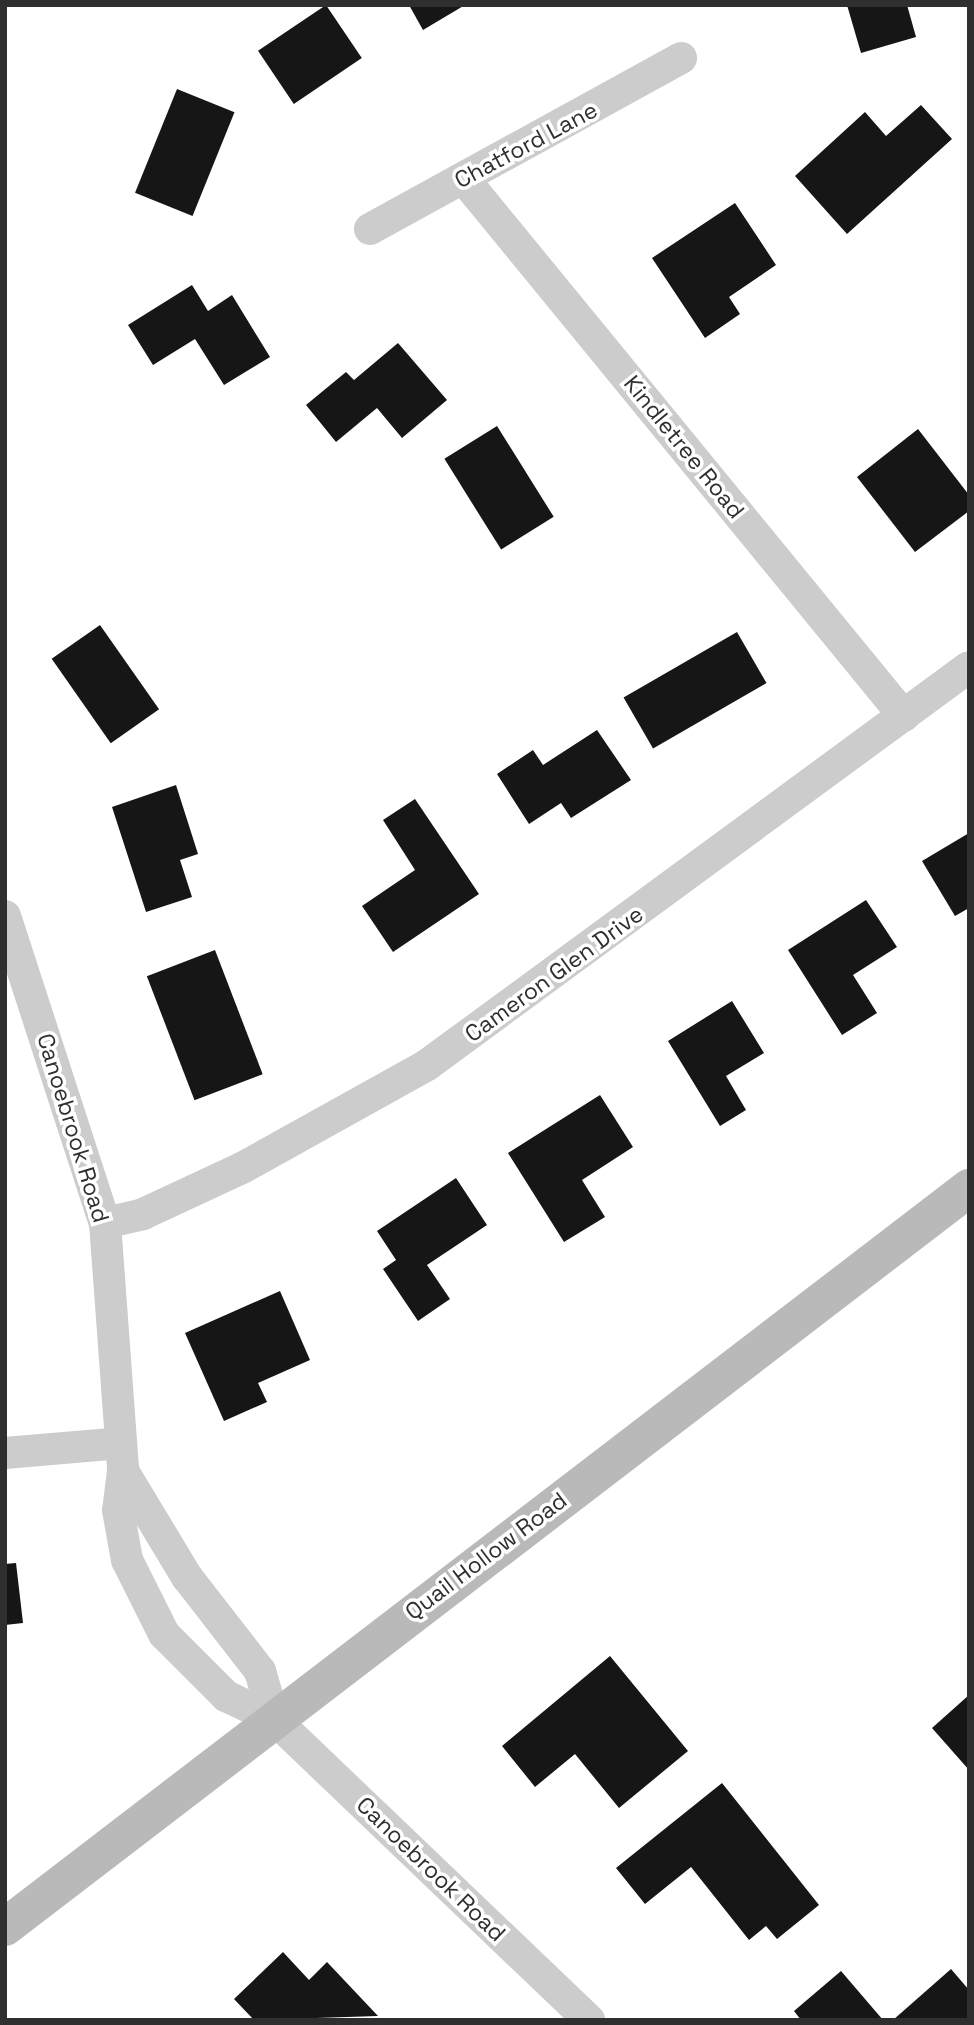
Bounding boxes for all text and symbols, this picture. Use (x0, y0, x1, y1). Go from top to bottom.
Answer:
street label: Chatford Lane (450, 96, 602, 194)
street label: Kindletree Road (618, 370, 750, 524)
street label: Cameron Glen Drive (460, 900, 648, 1048)
street label: Canoebrook Road (31, 1030, 115, 1226)
street label: Quail Hollow Road (400, 1486, 572, 1626)
street label: Canoebrook Road (351, 1791, 511, 1947)

